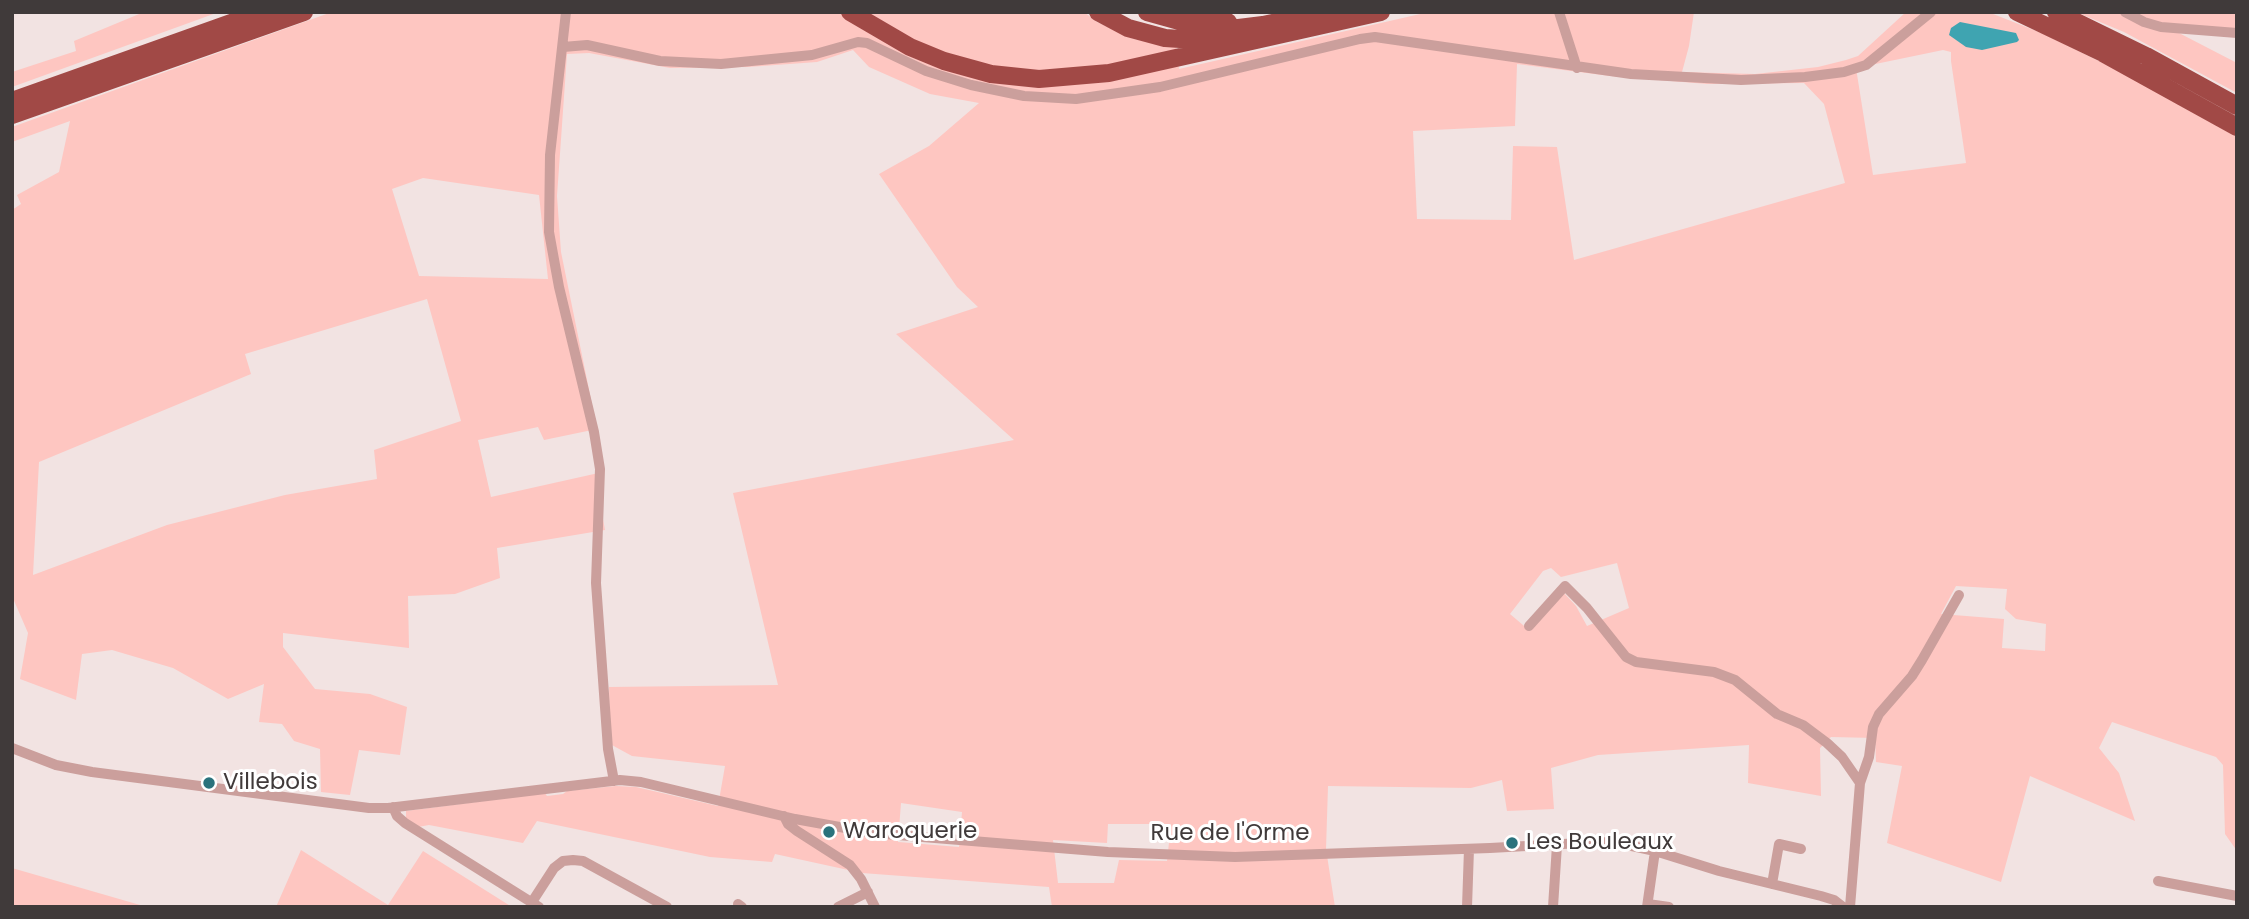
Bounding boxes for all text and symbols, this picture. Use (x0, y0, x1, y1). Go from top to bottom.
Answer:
place label: Villebois (223, 769, 318, 797)
marker: Villebois (201, 775, 217, 791)
place label: Waroquerie (843, 818, 977, 846)
street label: Rue de l'Orme (1151, 820, 1309, 848)
marker: Waroquerie (821, 824, 837, 840)
place label: Les Bouleaux (1526, 829, 1673, 857)
marker: Les Bouleaux (1504, 835, 1520, 851)

